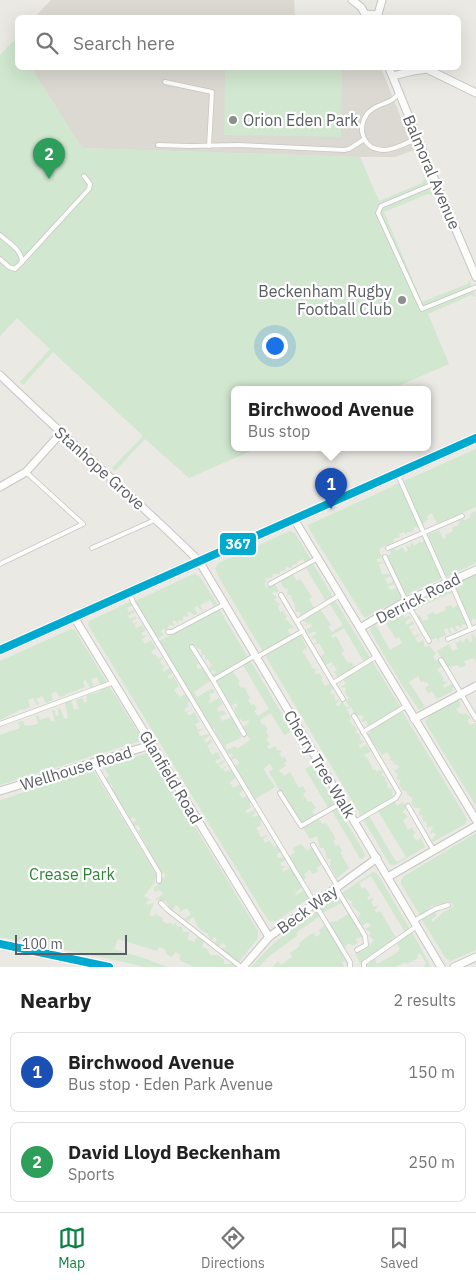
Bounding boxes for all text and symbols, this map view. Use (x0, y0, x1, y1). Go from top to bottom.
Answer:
search box (15, 15, 461, 70)
icon: search (33, 29, 61, 57)
text: Search here (73, 31, 175, 55)
place label: Orion Eden Park (243, 110, 359, 130)
street label: Balmoral Avenue (399, 112, 465, 232)
marker: Orion Eden Park (227, 114, 239, 126)
pin: 2 (33, 138, 65, 179)
place label: Beckenham Rugby Football Club (258, 281, 392, 319)
marker: Beckenham Rugby Football Club (396, 294, 408, 306)
your location (262, 333, 288, 359)
popup (231, 386, 431, 451)
text: Birchwood Avenue (248, 397, 414, 421)
text: Bus stop (248, 421, 310, 441)
street label: Stanhope Grove (51, 422, 149, 514)
pin: 1 (315, 468, 347, 509)
line badge: 367 (219, 532, 257, 556)
text: 367 (225, 535, 251, 553)
street label: Derrick Road (372, 568, 464, 628)
street label: Cherry Tree Walk (280, 706, 360, 822)
street label: Glanfield Road (135, 727, 207, 827)
street label: Wellhouse Road (18, 742, 134, 794)
park label: Crease Park (29, 864, 115, 884)
street label: Beck Way (273, 880, 341, 938)
scale bar (15, 932, 128, 955)
text: 100 m (22, 935, 63, 953)
text: Nearby (20, 986, 91, 1014)
text: 2 results (393, 990, 456, 1010)
text: Birchwood Avenue (68, 1050, 235, 1074)
text: 1 (32, 1062, 42, 1082)
text: 150 m (408, 1062, 455, 1082)
text: Bus stop · Eden Park Avenue (68, 1074, 273, 1094)
text: David Lloyd Beckenham (68, 1140, 281, 1164)
text: 2 (32, 1152, 42, 1172)
text: 250 m (408, 1152, 455, 1172)
text: Sports (68, 1164, 115, 1184)
tab: Map (58, 1224, 86, 1272)
tab: Directions (201, 1224, 265, 1272)
tab: Saved (380, 1224, 418, 1272)

